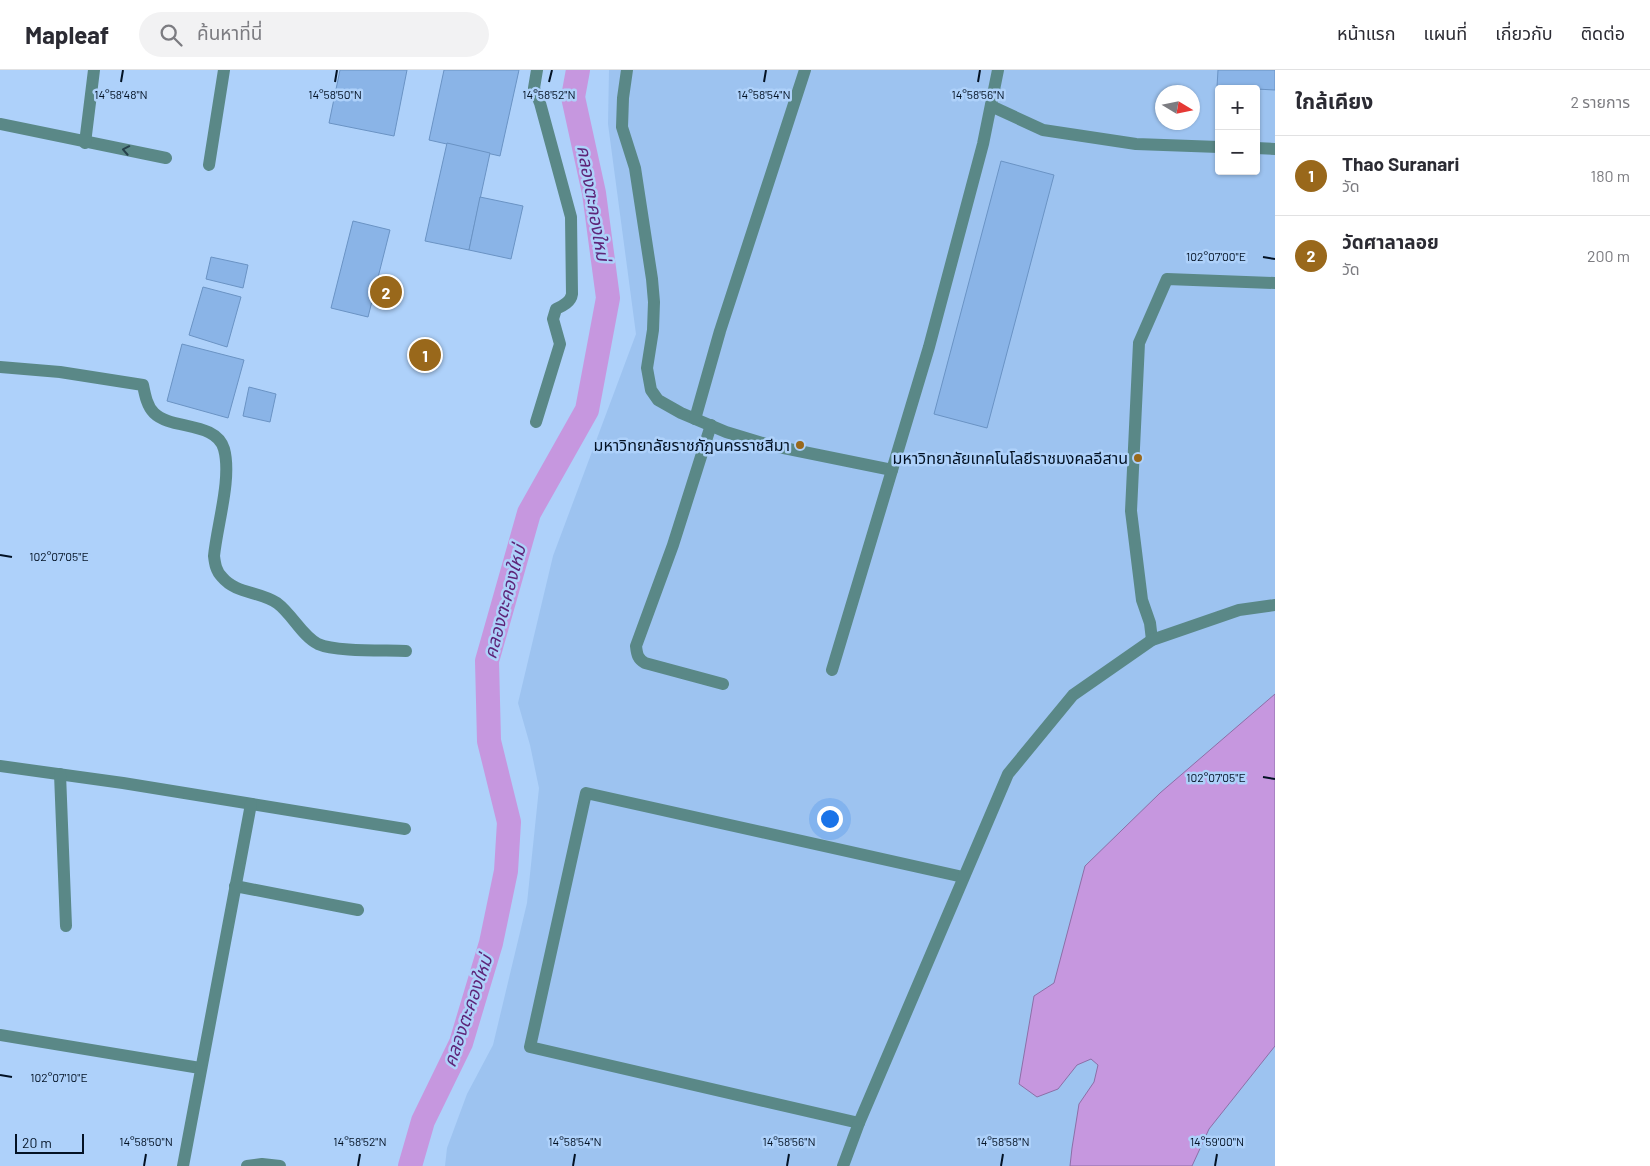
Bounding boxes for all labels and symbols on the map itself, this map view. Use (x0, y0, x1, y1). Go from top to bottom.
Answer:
north arrow (1155, 85, 1200, 130)
text: 14°58'48"N (94, 87, 148, 101)
text: 14°58'50"N (308, 87, 362, 101)
text: 14°58'52"N (522, 87, 576, 101)
text: 14°58'54"N (737, 87, 791, 101)
text: 14°58'56"N (951, 87, 1005, 101)
water label: คลองตะคองใหม่ (573, 143, 615, 265)
one-way arrow (121, 146, 130, 156)
text: 102°07'00"E (1186, 249, 1246, 263)
pin: 2 (370, 273, 402, 311)
pin: 1 (409, 336, 441, 374)
place label: มหาวิทยาลัยราชภัฏนครราชสีมา (594, 435, 790, 454)
marker: มหาวิทยาลัยราชภัฏนครราชสีมา (794, 439, 806, 451)
place label: มหาวิทยาลัยเทคโนโลยีราชมงคลอีสาน (893, 448, 1128, 467)
marker: มหาวิทยาลัยเทคโนโลยีราชมงคลอีสาน (1132, 452, 1144, 464)
water label: คลองตะคองใหม่ (478, 539, 531, 661)
text: 102°07'05"E (29, 549, 89, 563)
text: 102°07'05"E (1186, 770, 1246, 784)
your location (817, 806, 843, 832)
water label: คลองตะคองใหม่ (438, 949, 497, 1069)
text: 102°07'10"E (30, 1070, 88, 1084)
scale bar (15, 1131, 84, 1154)
text: 14°58'50"N (119, 1134, 173, 1148)
text: 14°58'52"N (333, 1134, 387, 1148)
text: 14°58'54"N (548, 1134, 602, 1148)
text: 14°58'56"N (762, 1134, 816, 1148)
text: 14°58'58"N (976, 1134, 1030, 1148)
text: 14°59'00"N (1190, 1134, 1244, 1148)

